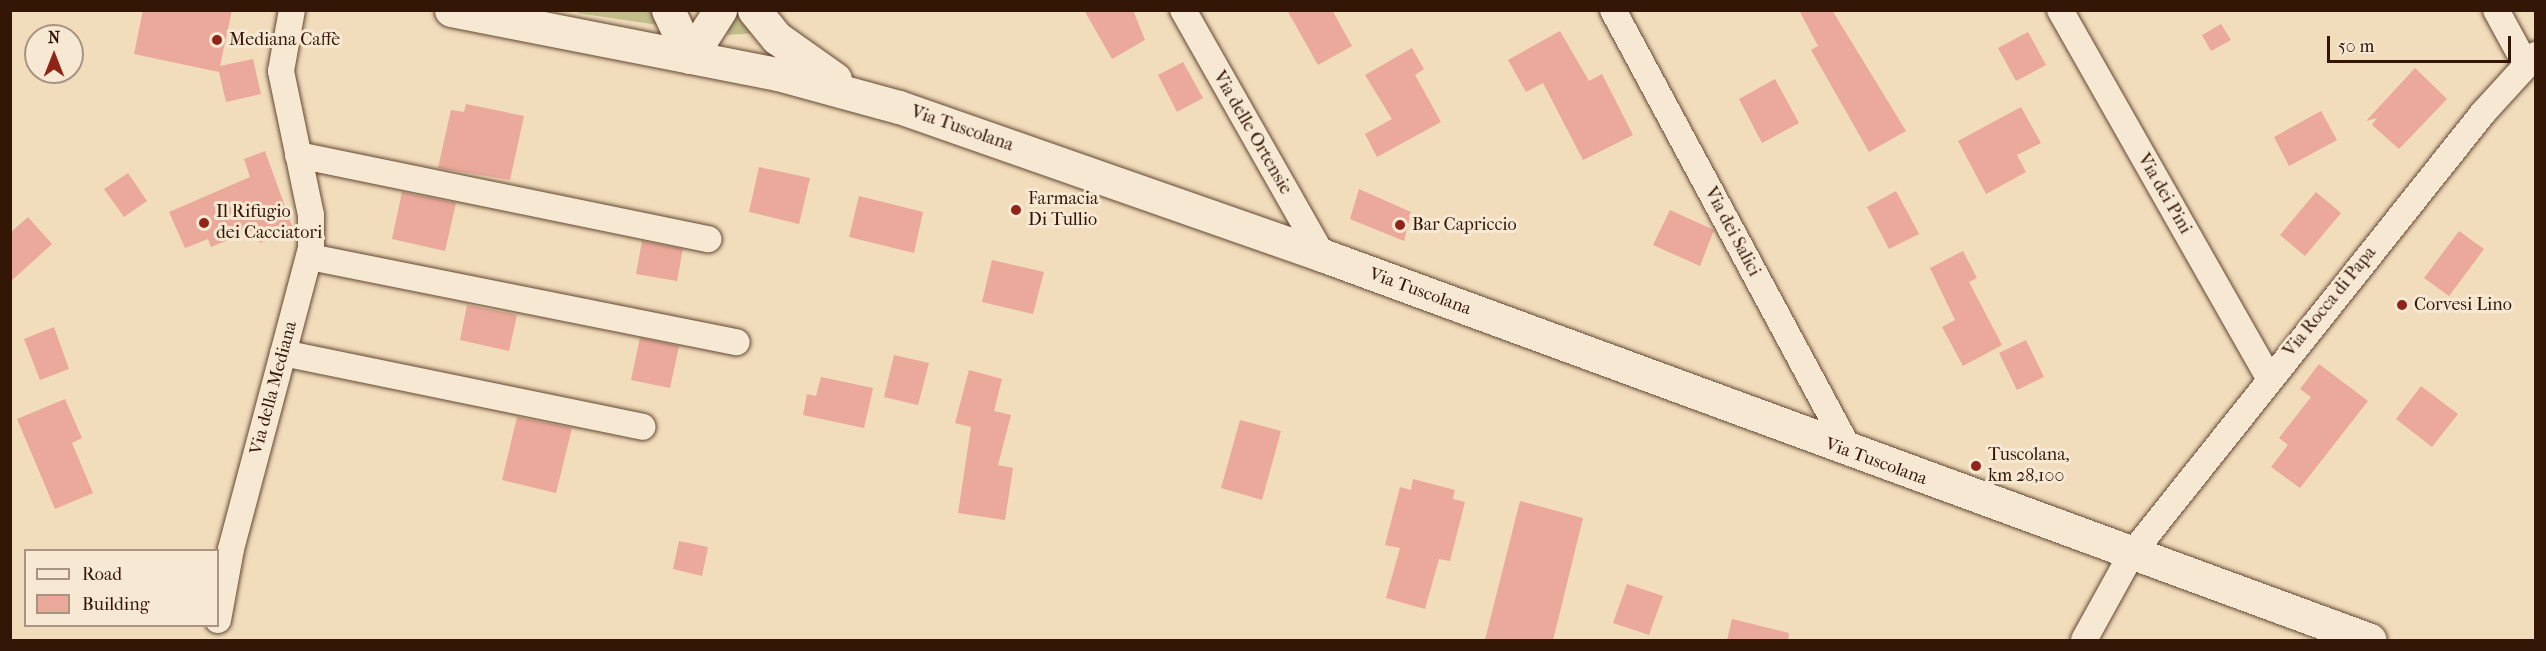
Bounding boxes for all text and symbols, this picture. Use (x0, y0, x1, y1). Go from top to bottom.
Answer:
north arrow (24, 24, 84, 84)
scale bar (2330, 24, 2514, 62)
text: N (48, 28, 60, 47)
place label: Mediana Caffè (229, 29, 340, 51)
marker: Mediana Caffè (210, 33, 224, 47)
text: 50 m (2338, 36, 2374, 57)
street label: Via delle Ortensie (1208, 67, 1296, 199)
street label: Via Tuscolana (908, 101, 1016, 157)
street label: Via dei Pini (2132, 150, 2196, 238)
street label: Via dei Salici (1699, 184, 1765, 280)
place label: Farmacia Di Tullio (1028, 189, 1098, 232)
place label: Il Rifugio dei Cacciatori (216, 202, 322, 244)
marker: Farmacia Di Tullio (1009, 203, 1023, 217)
place label: Bar Capriccio (1412, 214, 1517, 236)
marker: Il Rifugio dei Cacciatori (197, 216, 211, 230)
marker: Bar Capriccio (1393, 218, 1407, 232)
street label: Via Rocca di Papa (2279, 243, 2381, 361)
street label: Via Tuscolana (1366, 264, 1474, 320)
place label: Corvesi Lino (2414, 294, 2512, 316)
marker: Corvesi Lino (2395, 298, 2409, 312)
street label: Via della Mediana (246, 319, 302, 457)
street label: Via Tuscolana (1822, 434, 1930, 490)
place label: Tuscolana, km 28,100 (1988, 445, 2069, 488)
marker: Tuscolana, km 28,100 (1969, 459, 1983, 473)
legend (24, 549, 219, 627)
text: Road (82, 564, 122, 585)
text: Building (82, 594, 149, 615)

